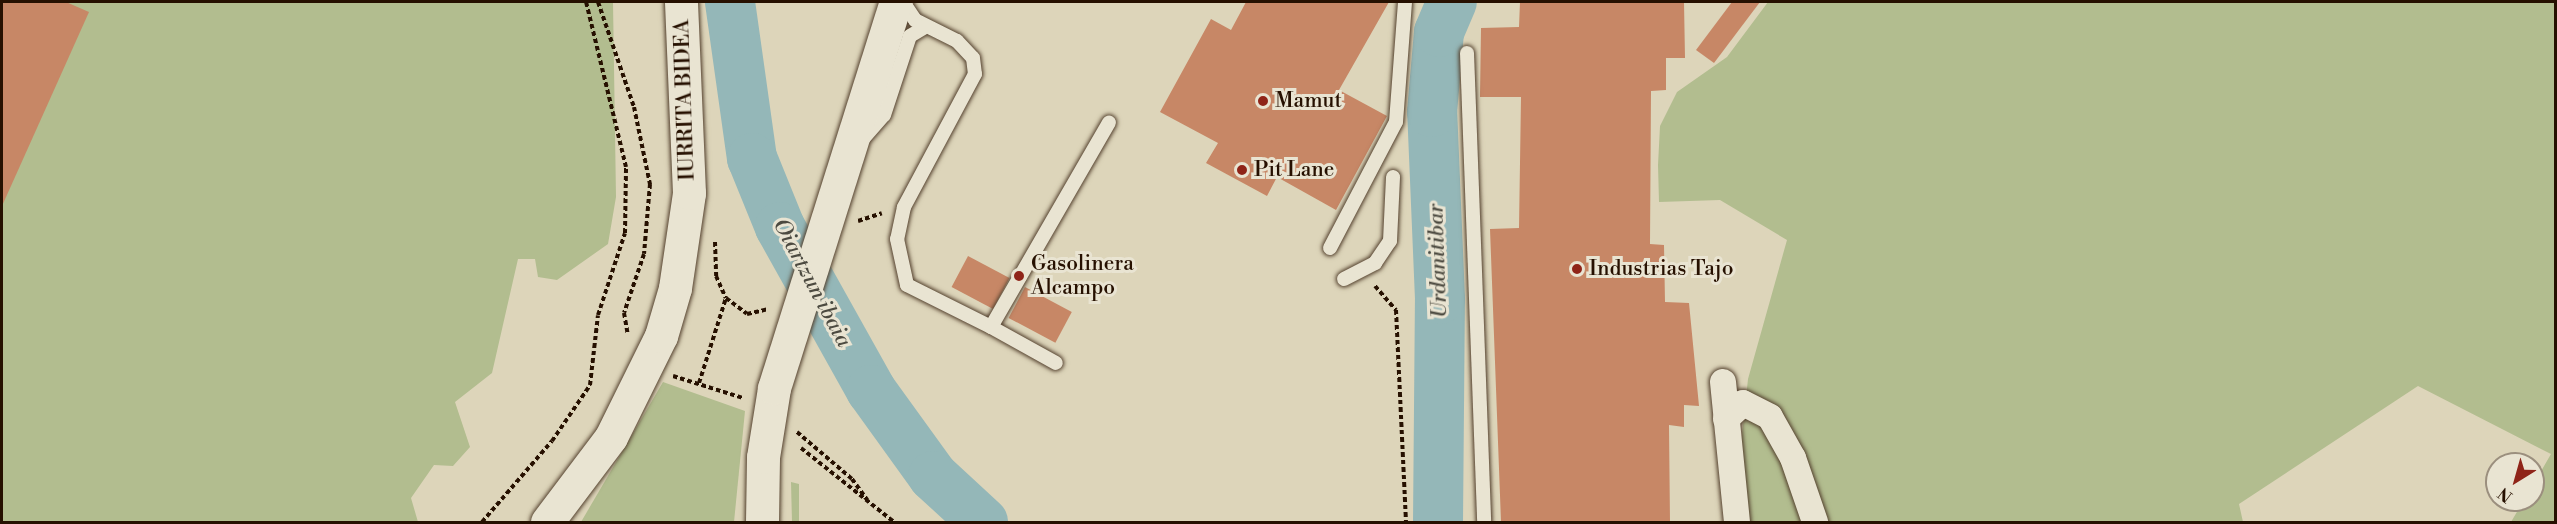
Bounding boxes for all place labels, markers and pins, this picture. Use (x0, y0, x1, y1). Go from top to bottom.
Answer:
place label: Mamut (1275, 88, 1342, 114)
marker: Mamut (1256, 94, 1270, 108)
place label: Pit Lane (1254, 157, 1334, 183)
marker: Pit Lane (1235, 163, 1249, 177)
place label: Gasolinera Alcampo (1031, 251, 1134, 301)
place label: Industrias Tajo (1589, 256, 1733, 282)
marker: Industrias Tajo (1570, 262, 1584, 276)
marker: Gasolinera Alcampo (1012, 269, 1026, 283)

